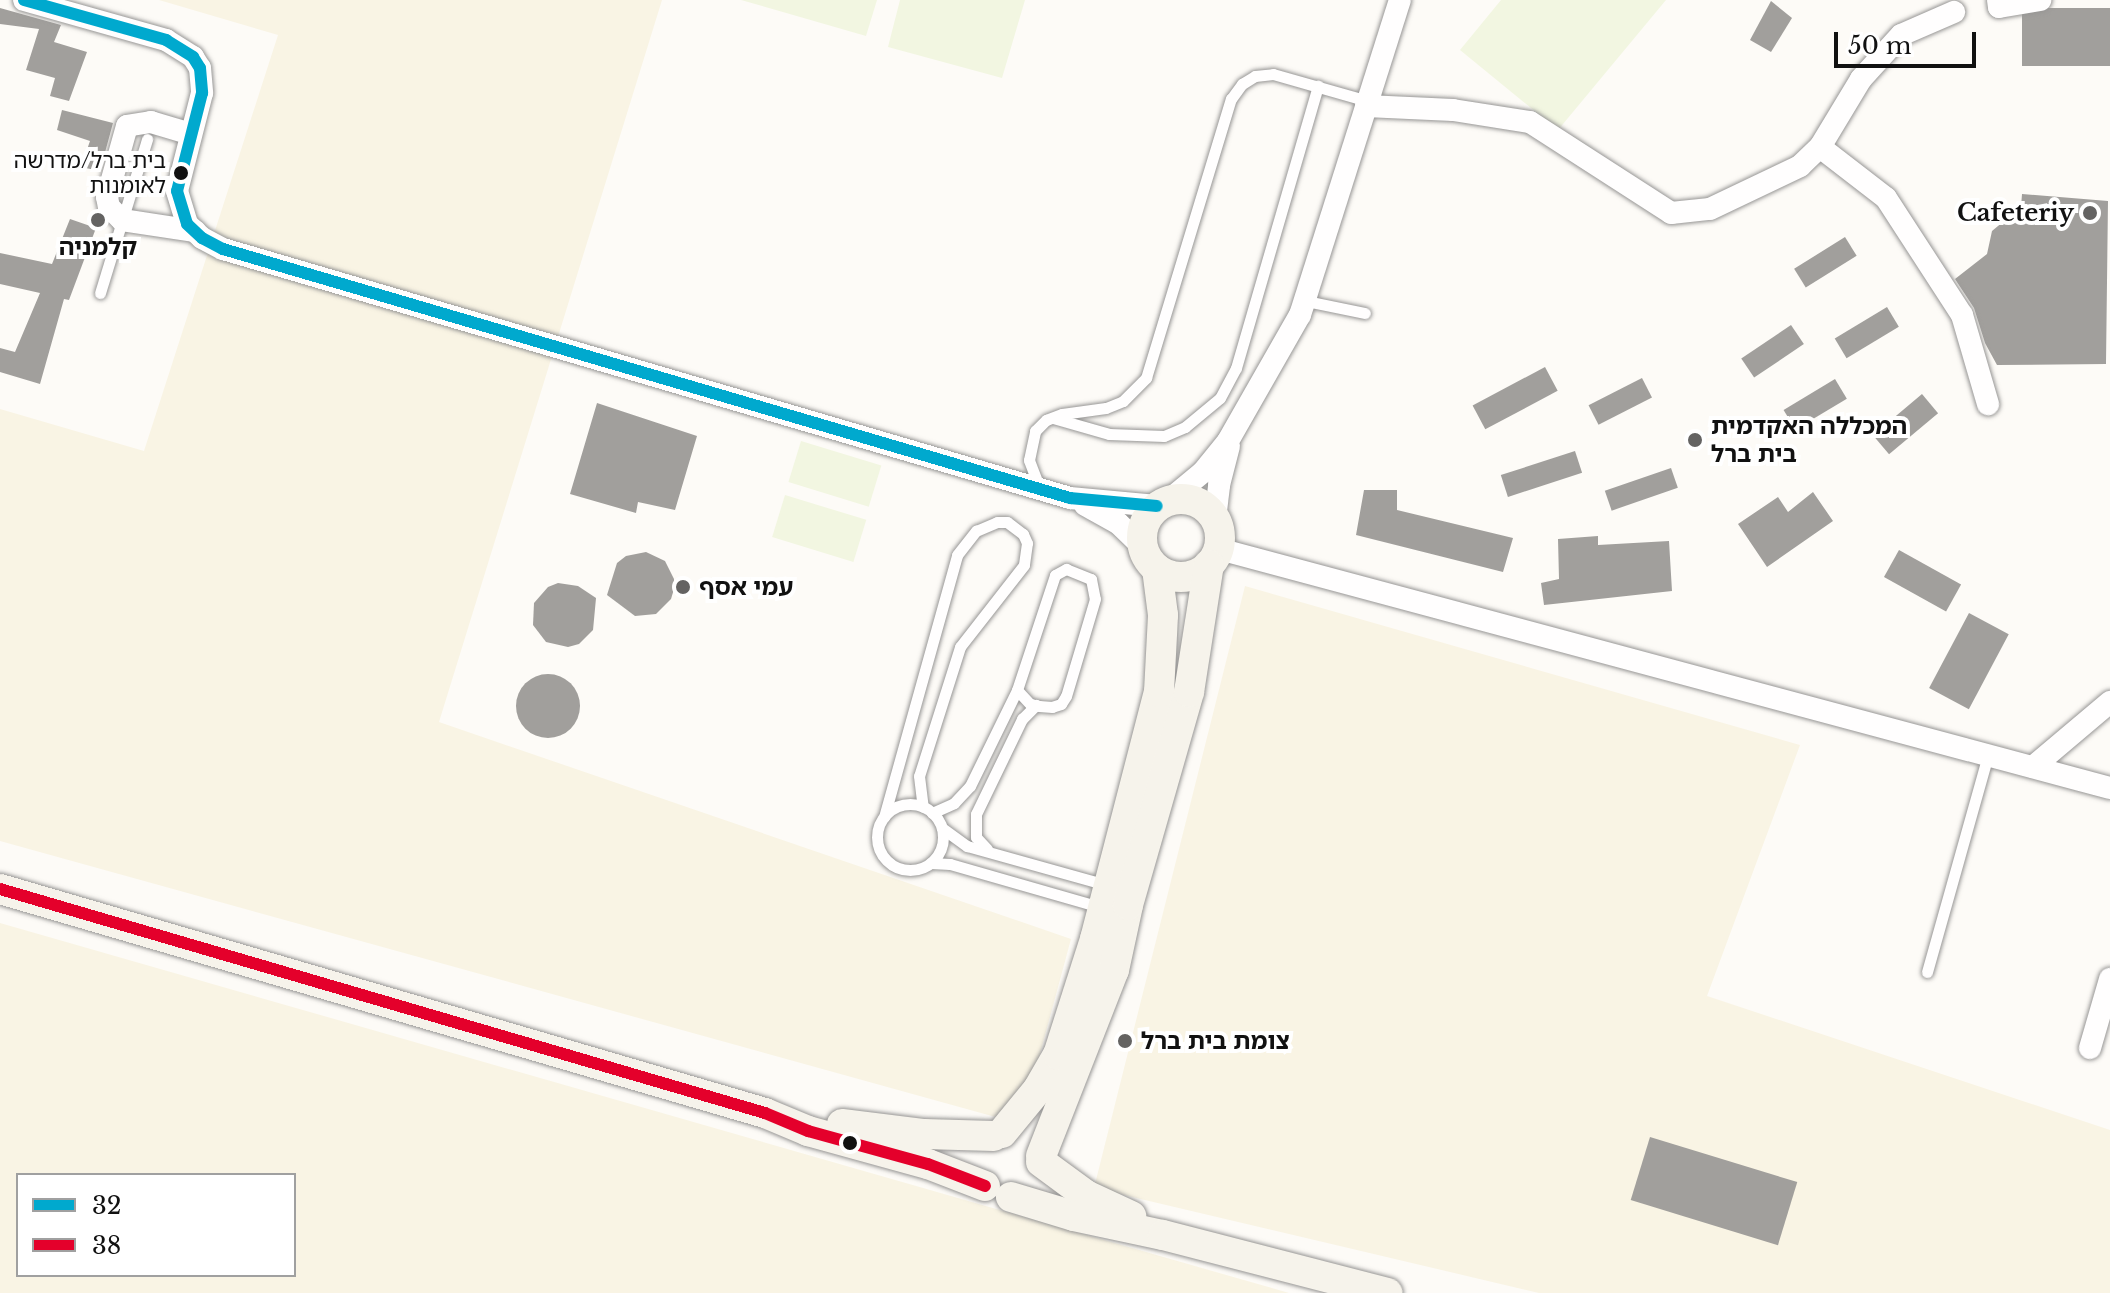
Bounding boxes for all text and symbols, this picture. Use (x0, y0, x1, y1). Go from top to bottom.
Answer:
scale bar (1838, 16, 1980, 66)
text: 50 m (1848, 31, 1911, 60)
place label: בית ברל/מדרשה לאומנות (14, 147, 166, 198)
marker: בית ברל/מדרשה לאומנות (173, 165, 189, 181)
place label: Cafeteriy (1957, 199, 2074, 227)
marker: Cafeteriy (2081, 204, 2099, 222)
marker: קלמניה (89, 211, 107, 229)
place label: קלמניה (59, 233, 137, 261)
place label: המכללה האקדמית בית ברל (1711, 412, 1907, 468)
marker: המכללה האקדמית בית ברל (1686, 431, 1704, 449)
place label: עמי אסף (699, 573, 793, 601)
marker: עמי אסף (674, 578, 692, 596)
place label: צומת בית ברל (1141, 1027, 1290, 1055)
marker: צומת בית ברל (1116, 1032, 1134, 1050)
unlabelled marker (842, 1135, 858, 1151)
legend (16, 1173, 296, 1277)
text: 32 (92, 1191, 122, 1220)
text: 38 (92, 1231, 121, 1260)

